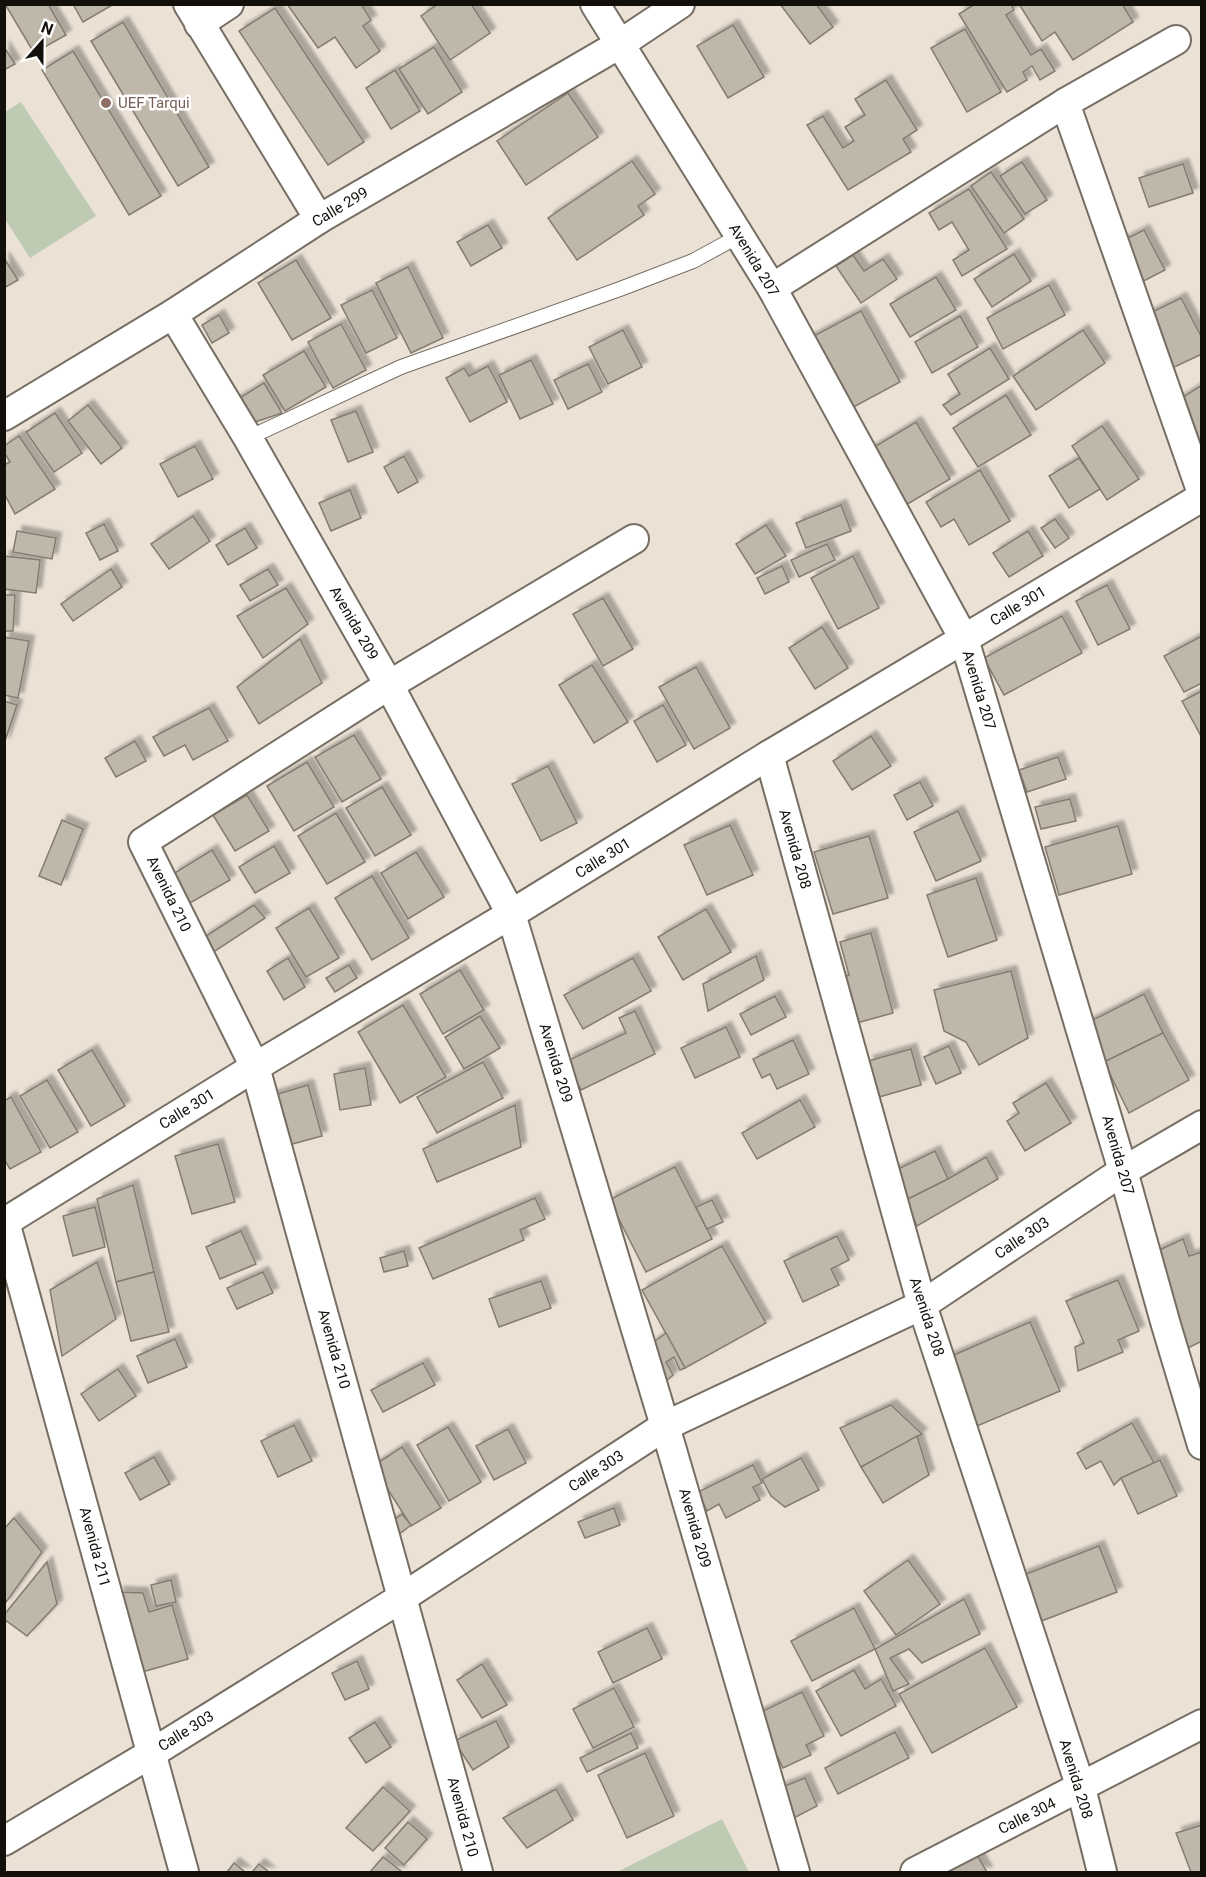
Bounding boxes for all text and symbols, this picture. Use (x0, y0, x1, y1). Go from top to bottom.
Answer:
north arrow (12, 12, 72, 72)
text: N (39, 18, 56, 39)
place label: UEF Tarqui (118, 94, 190, 112)
marker: UEF Tarqui (99, 96, 113, 110)
street label: Calle 299 (309, 183, 371, 231)
street label: Avenida 207 (725, 220, 783, 300)
street label: Calle 301 (987, 582, 1049, 630)
street label: Avenida 209 (326, 583, 382, 663)
street label: Avenida 207 (958, 648, 1000, 732)
street label: Avenida 208 (775, 807, 815, 891)
street label: Calle 301 (572, 834, 634, 882)
street label: Avenida 210 (143, 853, 195, 935)
street label: Avenida 209 (535, 1021, 577, 1105)
street label: Calle 301 (156, 1085, 218, 1133)
street label: Avenida 207 (1098, 1113, 1138, 1197)
street label: Calle 303 (991, 1213, 1053, 1263)
street label: Avenida 208 (906, 1275, 948, 1359)
street label: Avenida 210 (314, 1307, 354, 1391)
street label: Calle 303 (565, 1447, 627, 1495)
street label: Avenida 209 (675, 1486, 715, 1570)
street label: Avenida 211 (76, 1505, 114, 1589)
street label: Calle 303 (155, 1707, 217, 1755)
street label: Avenida 208 (1055, 1737, 1097, 1821)
street label: Avenida 210 (444, 1775, 482, 1859)
street label: Calle 304 (995, 1794, 1059, 1838)

